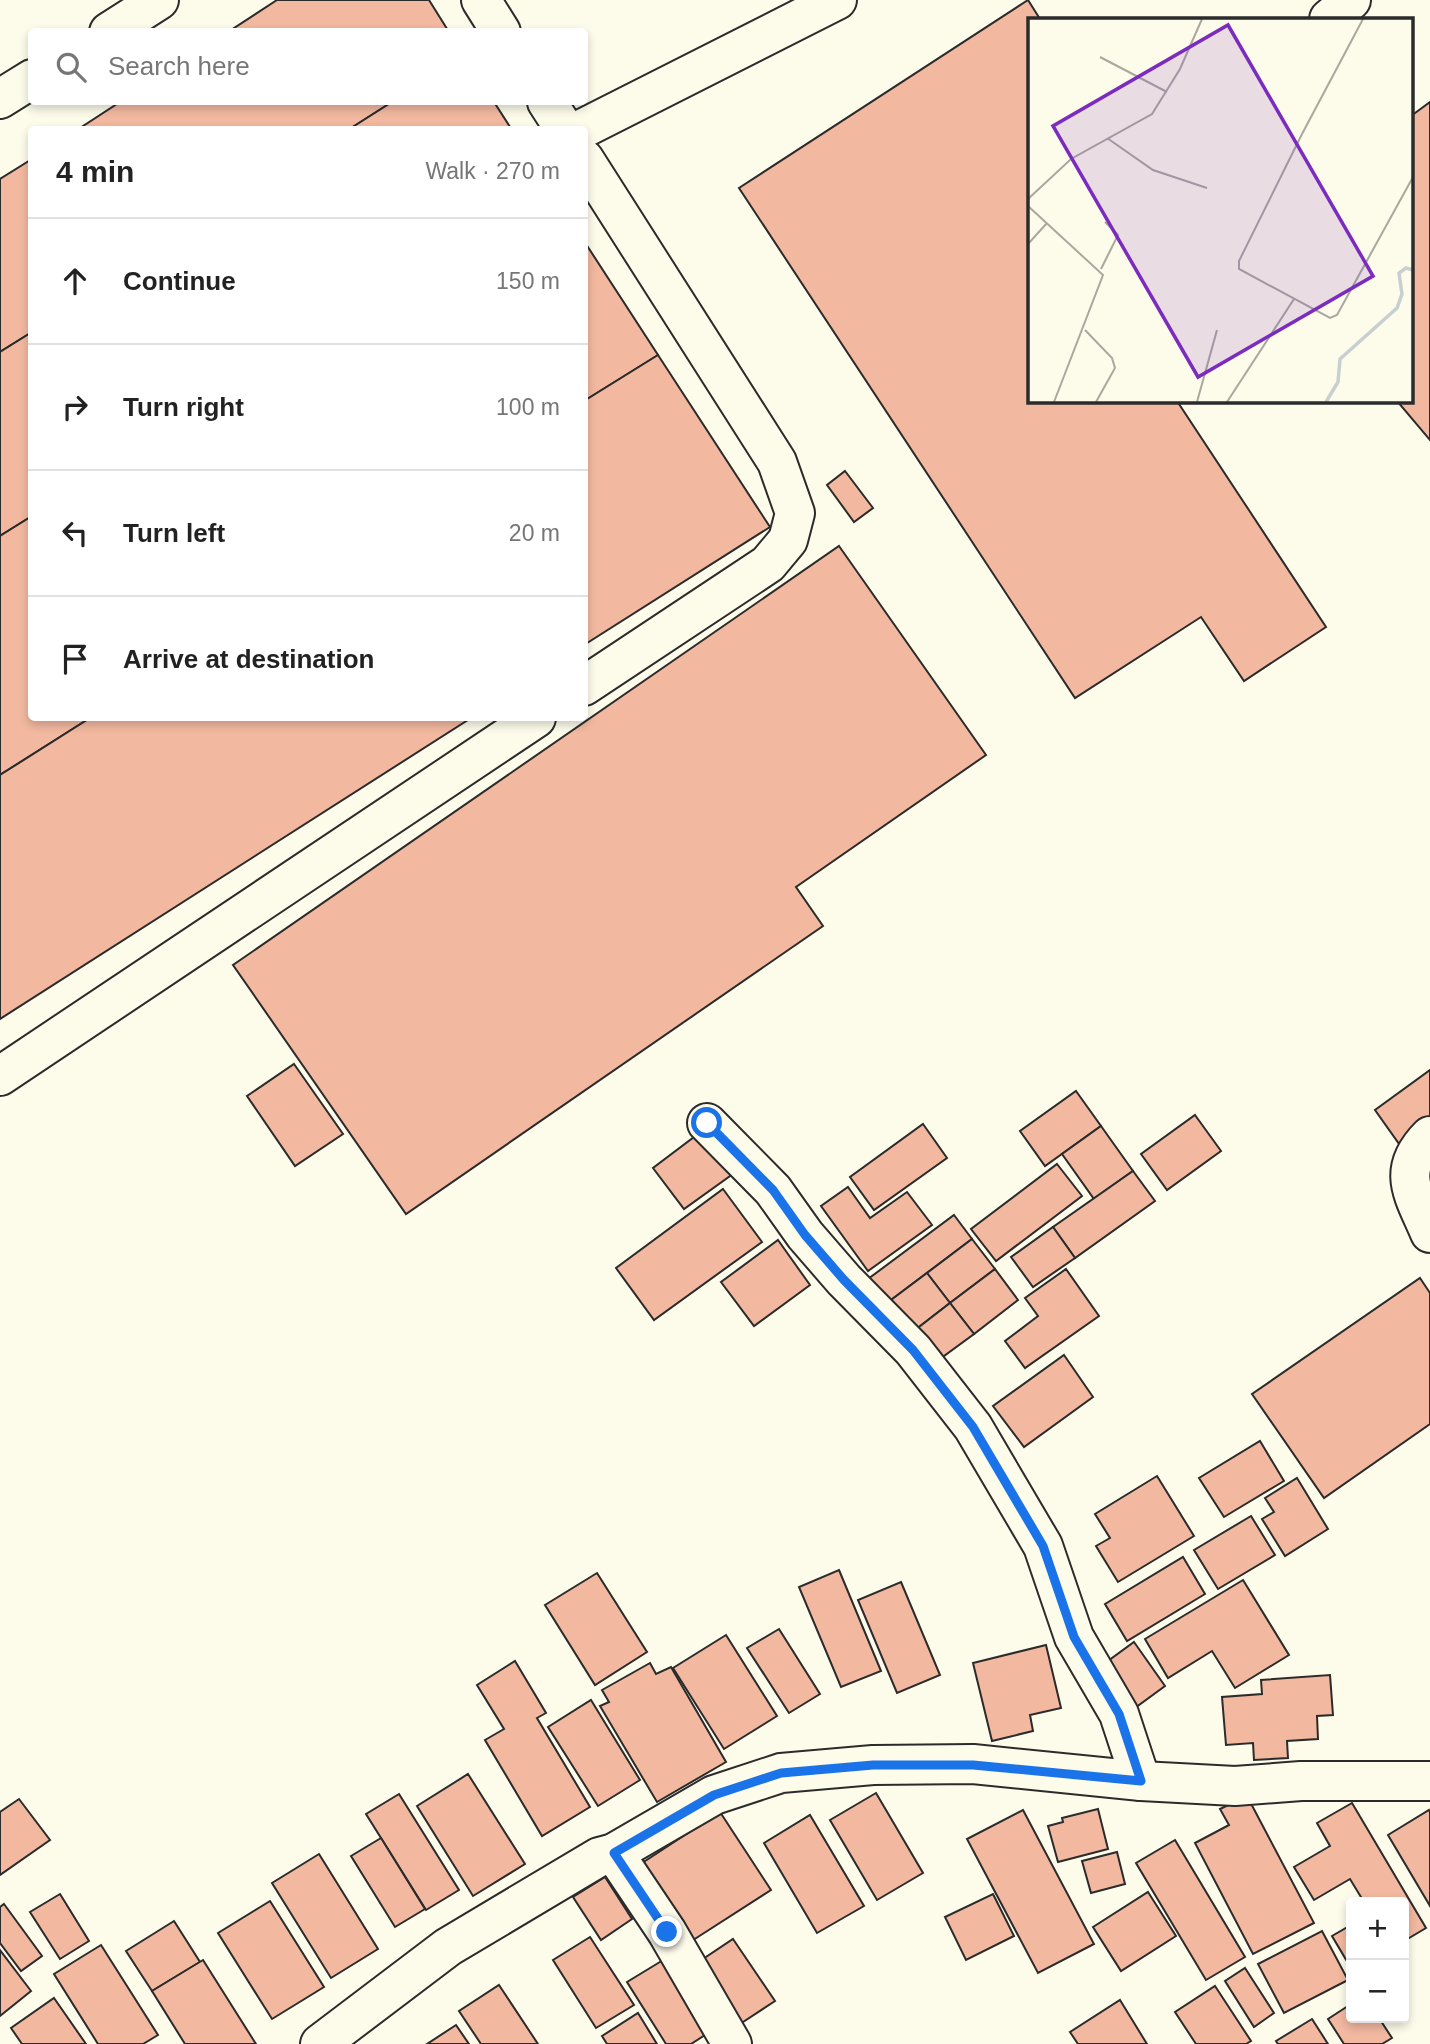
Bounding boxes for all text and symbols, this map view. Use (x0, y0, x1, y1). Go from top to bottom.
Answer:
inset map (1028, 18, 1412, 402)
search box (28, 28, 588, 105)
icon: search (52, 48, 90, 86)
text: Search here (108, 51, 250, 81)
text: 4 min (56, 155, 134, 188)
text: Walk · 270 m (425, 158, 560, 184)
icon: ahead (56, 262, 94, 300)
text: Continue (123, 266, 236, 296)
text: 150 m (496, 268, 560, 294)
icon: right (56, 388, 94, 426)
text: Turn right (123, 392, 244, 422)
text: 100 m (496, 394, 560, 420)
icon: left (56, 514, 94, 552)
text: Turn left (123, 518, 225, 548)
text: 20 m (509, 520, 560, 546)
icon: arrive (56, 640, 94, 678)
text: Arrive at destination (123, 644, 374, 674)
route start (691, 1107, 722, 1138)
map controls (1346, 1897, 1409, 2023)
button: + (1346, 1897, 1409, 1960)
route end (651, 1916, 682, 1947)
button: − (1346, 1960, 1409, 2023)

